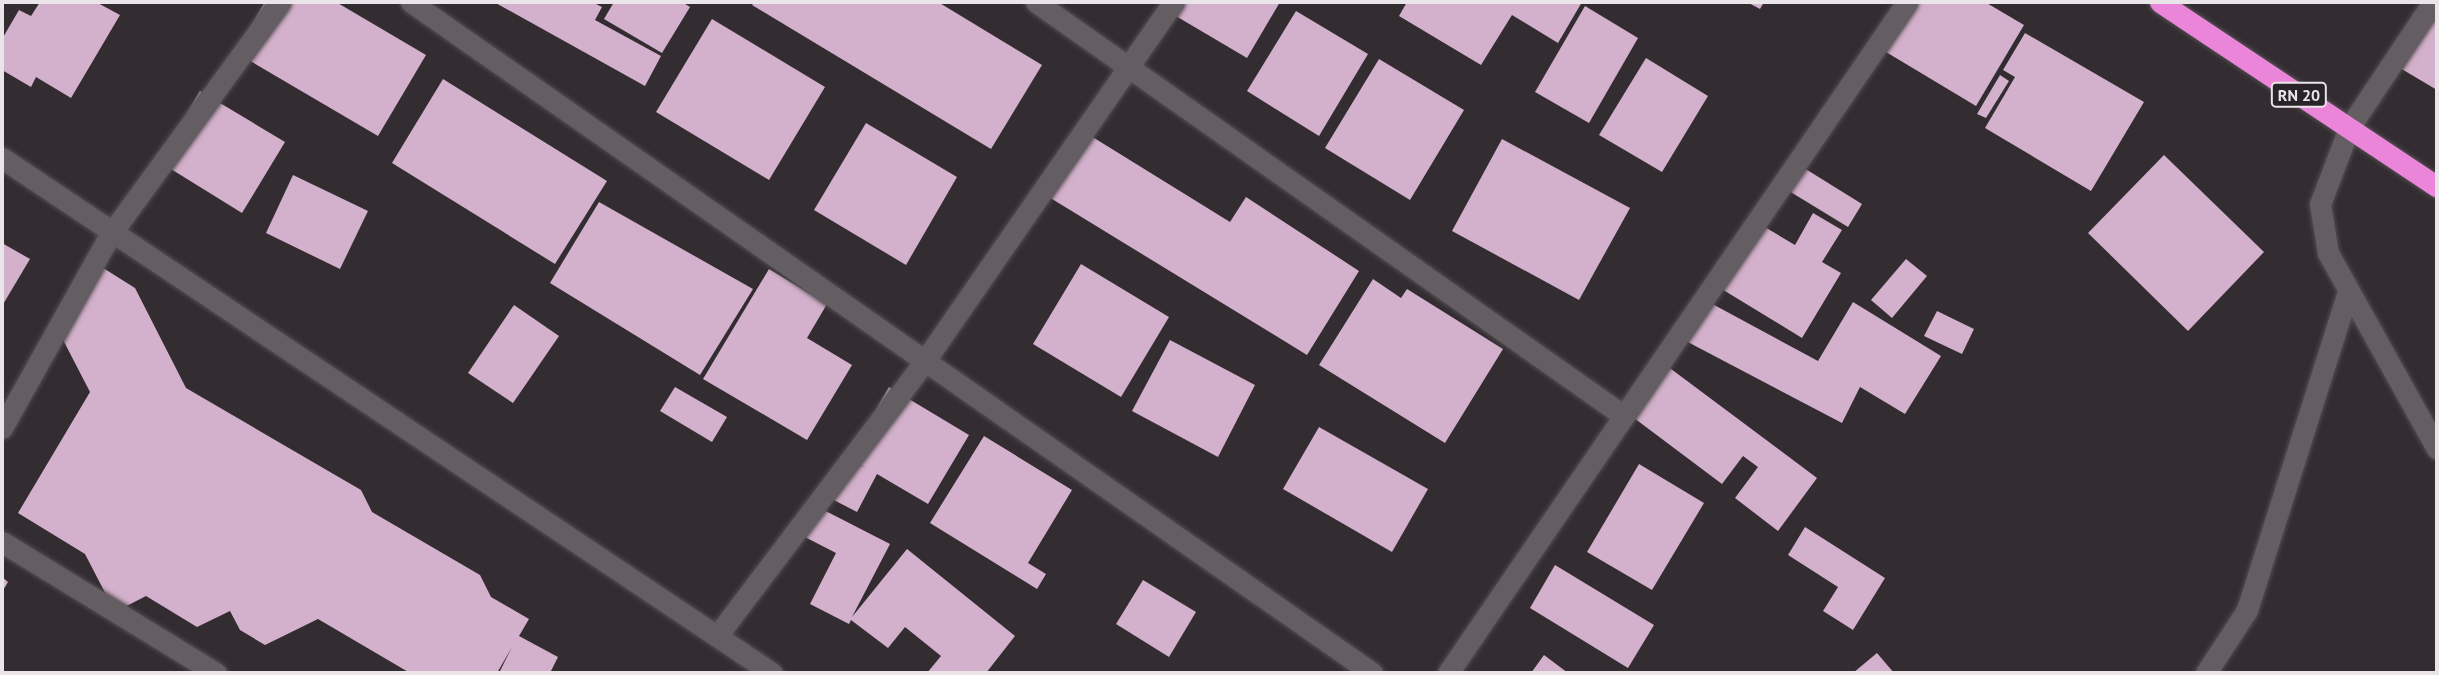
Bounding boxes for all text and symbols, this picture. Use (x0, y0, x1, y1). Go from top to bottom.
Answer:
road number: RN 20 (2269, 82, 2329, 108)

